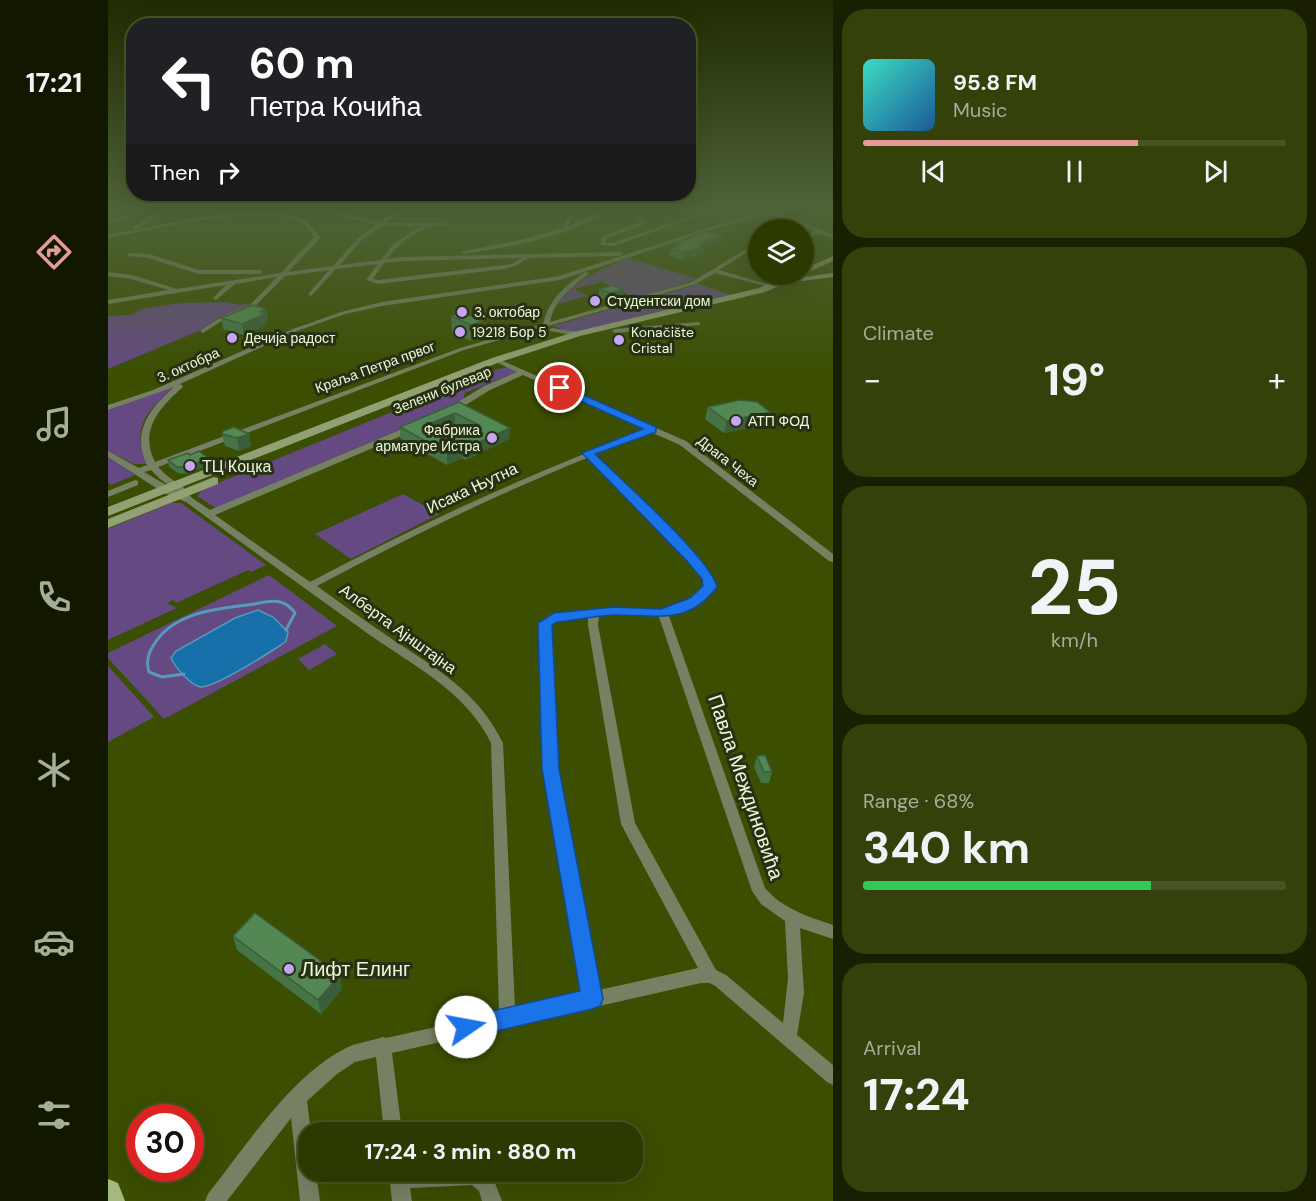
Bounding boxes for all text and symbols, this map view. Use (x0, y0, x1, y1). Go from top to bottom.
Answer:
text: 60 m (249, 36, 355, 91)
icon: left (150, 42, 228, 120)
text: 17:21 (26, 65, 82, 100)
text: 95.8 FM (953, 68, 1037, 97)
text: Петра Кочића (249, 89, 421, 124)
text: Music (953, 97, 1008, 123)
icon: previous (917, 155, 950, 188)
icon: pause (1058, 155, 1091, 188)
icon: next (1199, 155, 1232, 188)
icon: right (212, 156, 245, 189)
text: Then (150, 158, 200, 187)
map controls (748, 219, 814, 285)
button: layers (748, 219, 814, 285)
icon: directions (33, 231, 75, 273)
place label: Студентски дом (607, 292, 710, 310)
marker: Студентски дом (588, 294, 602, 308)
place label: 3. октобар (474, 303, 540, 321)
marker: 3. октобар (455, 305, 469, 319)
text: Climate (863, 320, 934, 346)
place label: 19218 Бор 5 (472, 323, 547, 341)
place label: Konačište Cristal (631, 323, 694, 357)
marker: 19218 Бор 5 (453, 325, 467, 339)
place label: Дечија радост (244, 329, 336, 347)
marker: Дечија радост (225, 331, 239, 345)
marker: Konačište Cristal (612, 333, 626, 347)
street label: Краља Петра првог (312, 337, 438, 397)
street label: 3. октобра (154, 343, 222, 387)
text: 19° (1044, 350, 1105, 409)
text: − (863, 358, 881, 401)
text: + (1268, 358, 1286, 401)
street label: Зелени булевар (390, 362, 494, 418)
pin (534, 362, 585, 413)
icon: arrive (543, 371, 576, 404)
icon: music (33, 403, 75, 445)
place label: АТП ФОД (748, 412, 810, 430)
marker: АТП ФОД (729, 414, 743, 428)
place label: Фабрика арматуре Истра (376, 421, 480, 455)
marker: Фабрика арматуре Истра (485, 431, 499, 445)
street label: Драга Чеха (694, 431, 762, 491)
place label: ТЦ Коцка (202, 456, 272, 477)
street label: Исака Њутна (423, 458, 521, 518)
marker: ТЦ Коцка (183, 459, 197, 473)
text: 25 (1028, 537, 1121, 638)
icon: phone (33, 576, 75, 618)
street label: Алберта Ајнштајна (335, 579, 461, 679)
text: km/h (1051, 627, 1098, 653)
street label: Павла Междиновића (702, 691, 790, 884)
icon: climate (33, 749, 75, 791)
text: Range · 68% (863, 788, 974, 814)
text: 340 km (863, 818, 1030, 877)
icon: car (33, 921, 75, 963)
place label: Лифт Елинг (301, 956, 410, 982)
marker: Лифт Елинг (282, 962, 296, 976)
position arrow (434, 995, 498, 1059)
text: Arrival (863, 1035, 921, 1061)
text: 17:24 (863, 1065, 970, 1124)
icon: filters (33, 1094, 75, 1136)
speed limit sign: 30 (126, 1104, 204, 1182)
text: 17:24 · 3 min · 880 m (365, 1137, 576, 1166)

